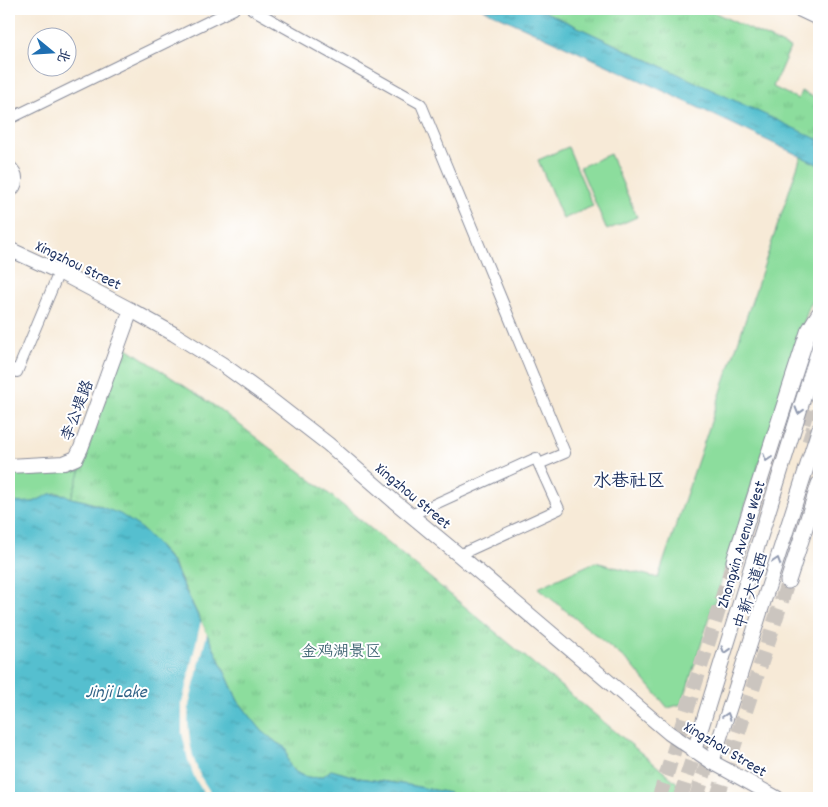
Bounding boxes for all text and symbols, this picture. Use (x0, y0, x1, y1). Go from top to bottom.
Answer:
north arrow (28, 28, 78, 78)
text: 北 (51, 46, 74, 65)
street label: Xingzhou Street (31, 236, 125, 297)
street label: 李公堤路 (56, 377, 101, 445)
one-way arrow (795, 407, 805, 415)
one-way arrow (763, 453, 773, 462)
street label: Xingzhou Street (369, 458, 455, 536)
district label: 水巷社区 (593, 470, 665, 495)
street label: Zhongxin Avenue West (712, 478, 773, 611)
street label: 中新大道西 (729, 549, 776, 632)
one-way arrow (772, 558, 782, 566)
park label: 金鸡湖景区 (301, 641, 381, 664)
one-way arrow (721, 645, 731, 654)
water label: Jinji Lake (85, 681, 148, 706)
one-way arrow (722, 712, 732, 721)
street label: Xingzhou Street (679, 716, 771, 784)

